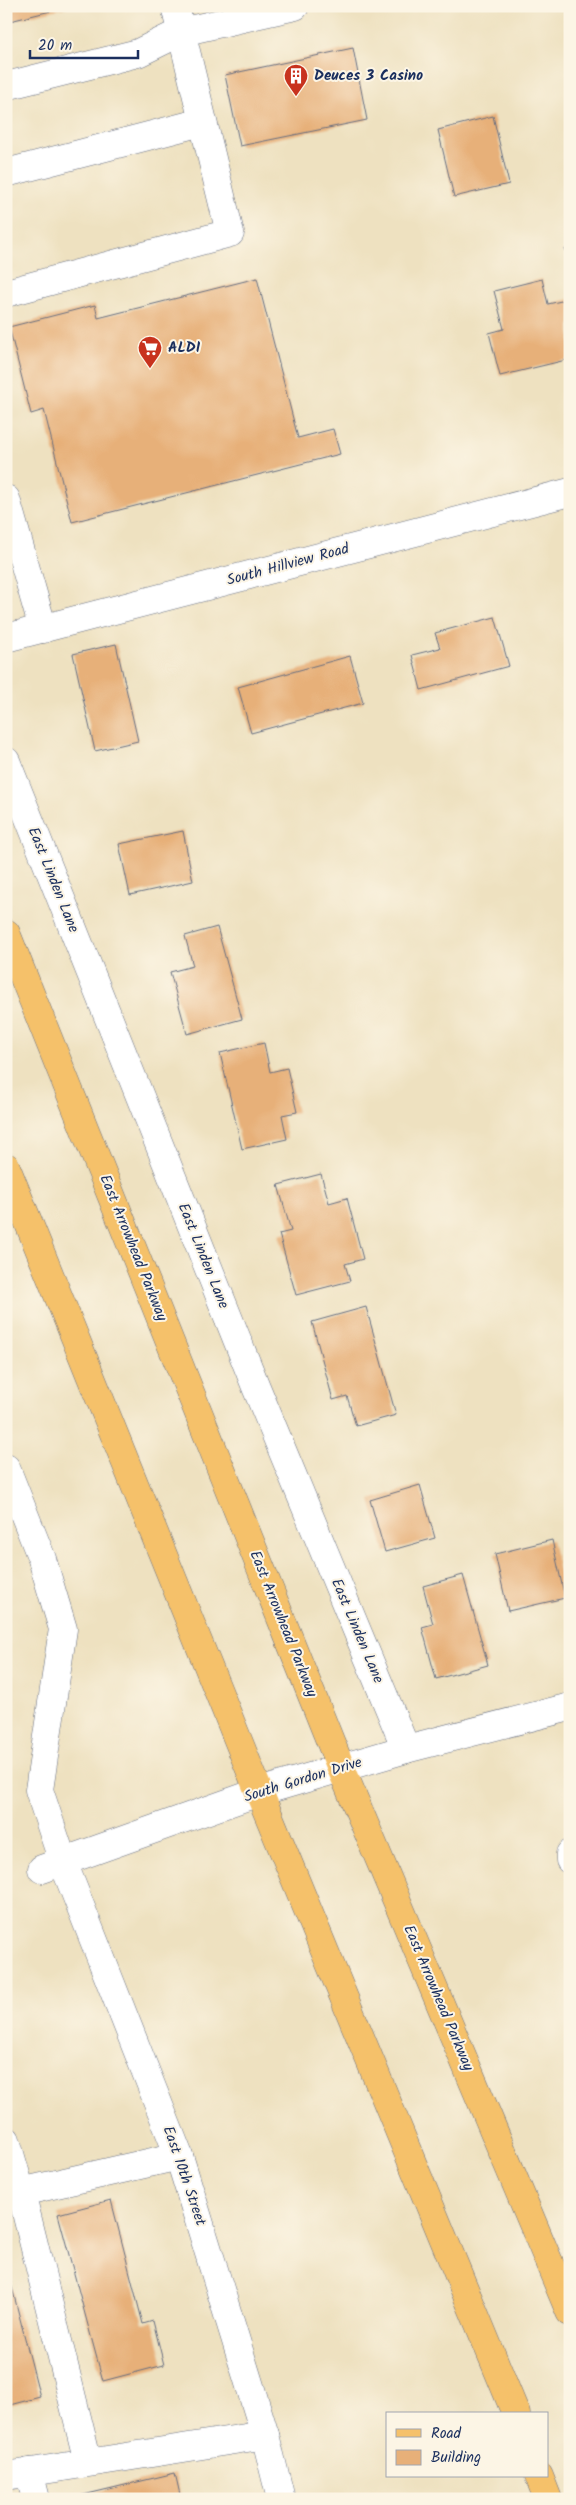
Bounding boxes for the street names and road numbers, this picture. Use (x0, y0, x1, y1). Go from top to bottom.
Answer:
street label: South Hillview Road (224, 537, 352, 593)
street label: East Linden Lane (21, 824, 85, 937)
street label: East Arrowhead Parkway (93, 1171, 174, 1326)
street label: East Linden Lane (171, 1200, 235, 1313)
street label: East Arrowhead Parkway (243, 1547, 324, 1702)
street label: East Linden Lane (324, 1575, 390, 1687)
street label: South Gordon Drive (241, 1751, 365, 1809)
street label: East Arrowhead Parkway (396, 1921, 480, 2076)
street label: East 10th Street (156, 2123, 212, 2229)

